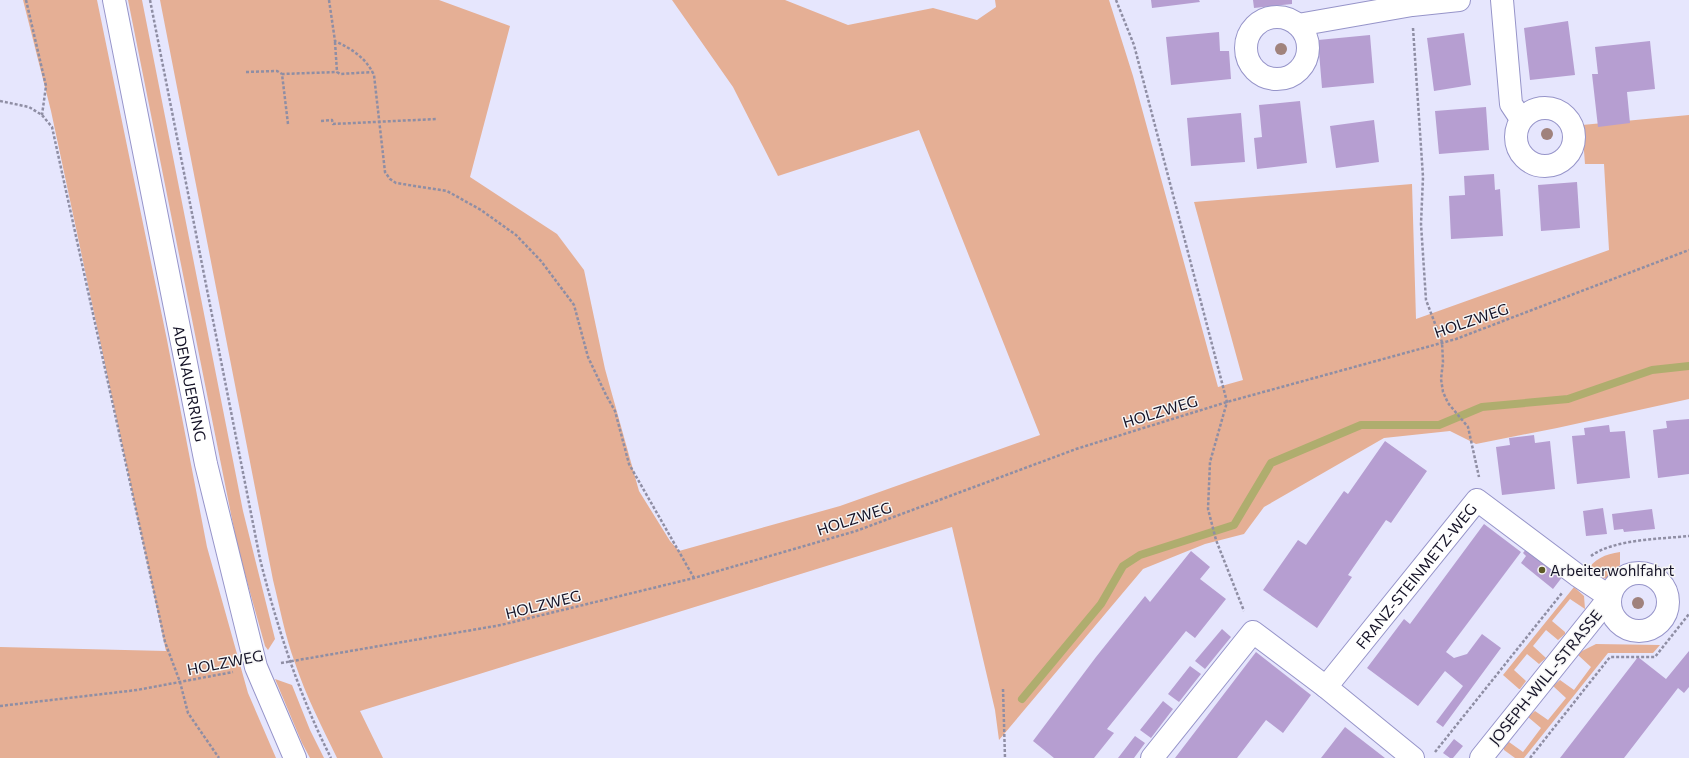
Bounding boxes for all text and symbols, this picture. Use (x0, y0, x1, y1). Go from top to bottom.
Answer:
street label: HOLZWEG (1431, 299, 1511, 341)
street label: ADENAUERRING (170, 324, 210, 443)
street label: HOLZWEG (1120, 391, 1200, 431)
street label: HOLZWEG (814, 497, 894, 539)
street label: FRANZ-STEINMETZ-WEG (1352, 499, 1480, 652)
place label: Arbeiterwohlfahrt (1550, 561, 1674, 579)
marker: Arbeiterwohlfahrt (1537, 565, 1547, 575)
street label: HOLZWEG (503, 586, 583, 622)
street label: JOSEPH-WILL-STRASSE (1485, 606, 1605, 748)
street label: HOLZWEG (185, 646, 265, 678)

